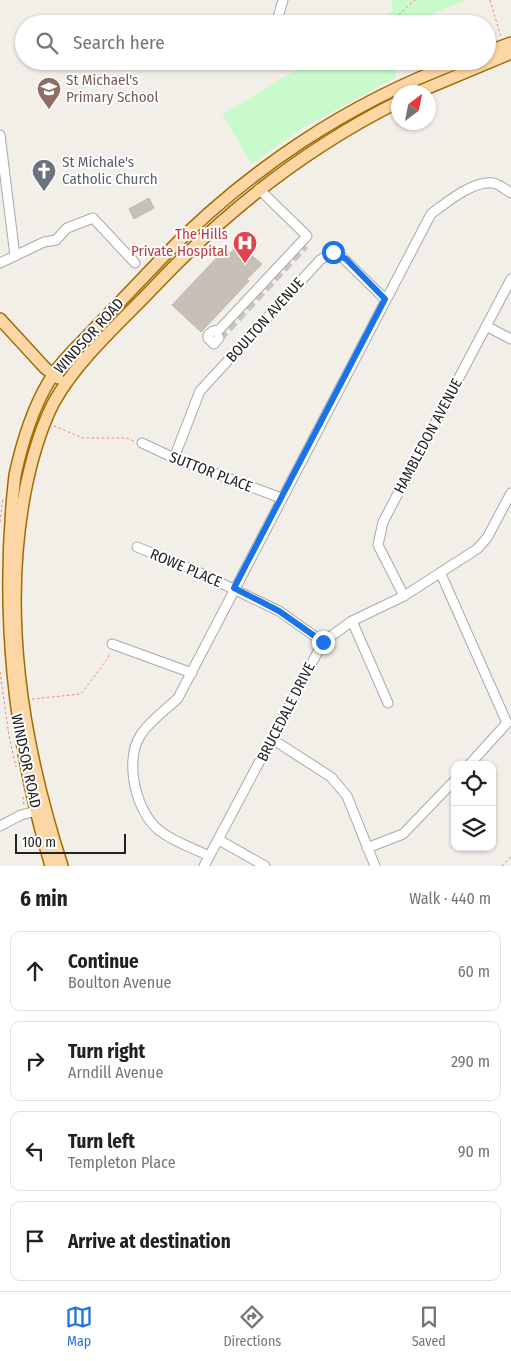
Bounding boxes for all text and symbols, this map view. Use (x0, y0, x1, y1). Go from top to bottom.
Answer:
search box (15, 15, 496, 70)
icon: search (33, 29, 61, 57)
text: Search here (73, 31, 165, 54)
place label: St Michael's Primary School (66, 71, 158, 106)
school or university icon: St Michael's Primary School (36, 76, 62, 110)
north arrow (391, 85, 436, 130)
place label: St Michale's Catholic Church (62, 153, 158, 188)
church icon: St Michale's Catholic Church (31, 158, 57, 192)
place label: The Hills Private Hospital (131, 225, 228, 260)
hospital icon: The Hills Private Hospital (232, 230, 258, 264)
route start (322, 241, 345, 264)
street label: BOULTON AVENUE (222, 274, 308, 366)
street label: WINDSOR ROAD (50, 295, 128, 377)
street label: HAMBLEDON AVENUE (390, 375, 466, 497)
street label: SUTTOR PLACE (167, 448, 255, 496)
street label: ROWE PLACE (147, 545, 225, 591)
route end (312, 631, 335, 654)
street label: BRUCEDALE DRIVE (253, 659, 319, 765)
street label: WINDSOR ROAD (7, 712, 45, 810)
map controls (451, 761, 496, 851)
button: locate (451, 761, 496, 806)
button: layers (451, 806, 496, 851)
scale bar (15, 831, 126, 854)
text: 100 m (22, 834, 56, 851)
text: 6 min (20, 886, 68, 912)
text: Walk · 440 m (409, 889, 491, 908)
text: Continue (68, 950, 139, 973)
icon: ahead (21, 957, 49, 985)
text: 60 m (458, 962, 490, 981)
text: Boulton Avenue (68, 973, 171, 992)
text: Turn right (68, 1040, 145, 1063)
icon: right (21, 1047, 49, 1075)
text: 290 m (451, 1052, 490, 1071)
text: Arndill Avenue (68, 1063, 163, 1082)
text: Turn left (68, 1130, 135, 1153)
icon: left (21, 1137, 49, 1165)
text: 90 m (458, 1142, 490, 1161)
text: Templeton Place (68, 1153, 176, 1172)
icon: arrive (21, 1227, 49, 1255)
text: Arrive at destination (68, 1230, 231, 1253)
tab: Map (65, 1303, 93, 1350)
tab: Directions (223, 1303, 281, 1350)
tab: Saved (412, 1303, 446, 1350)

